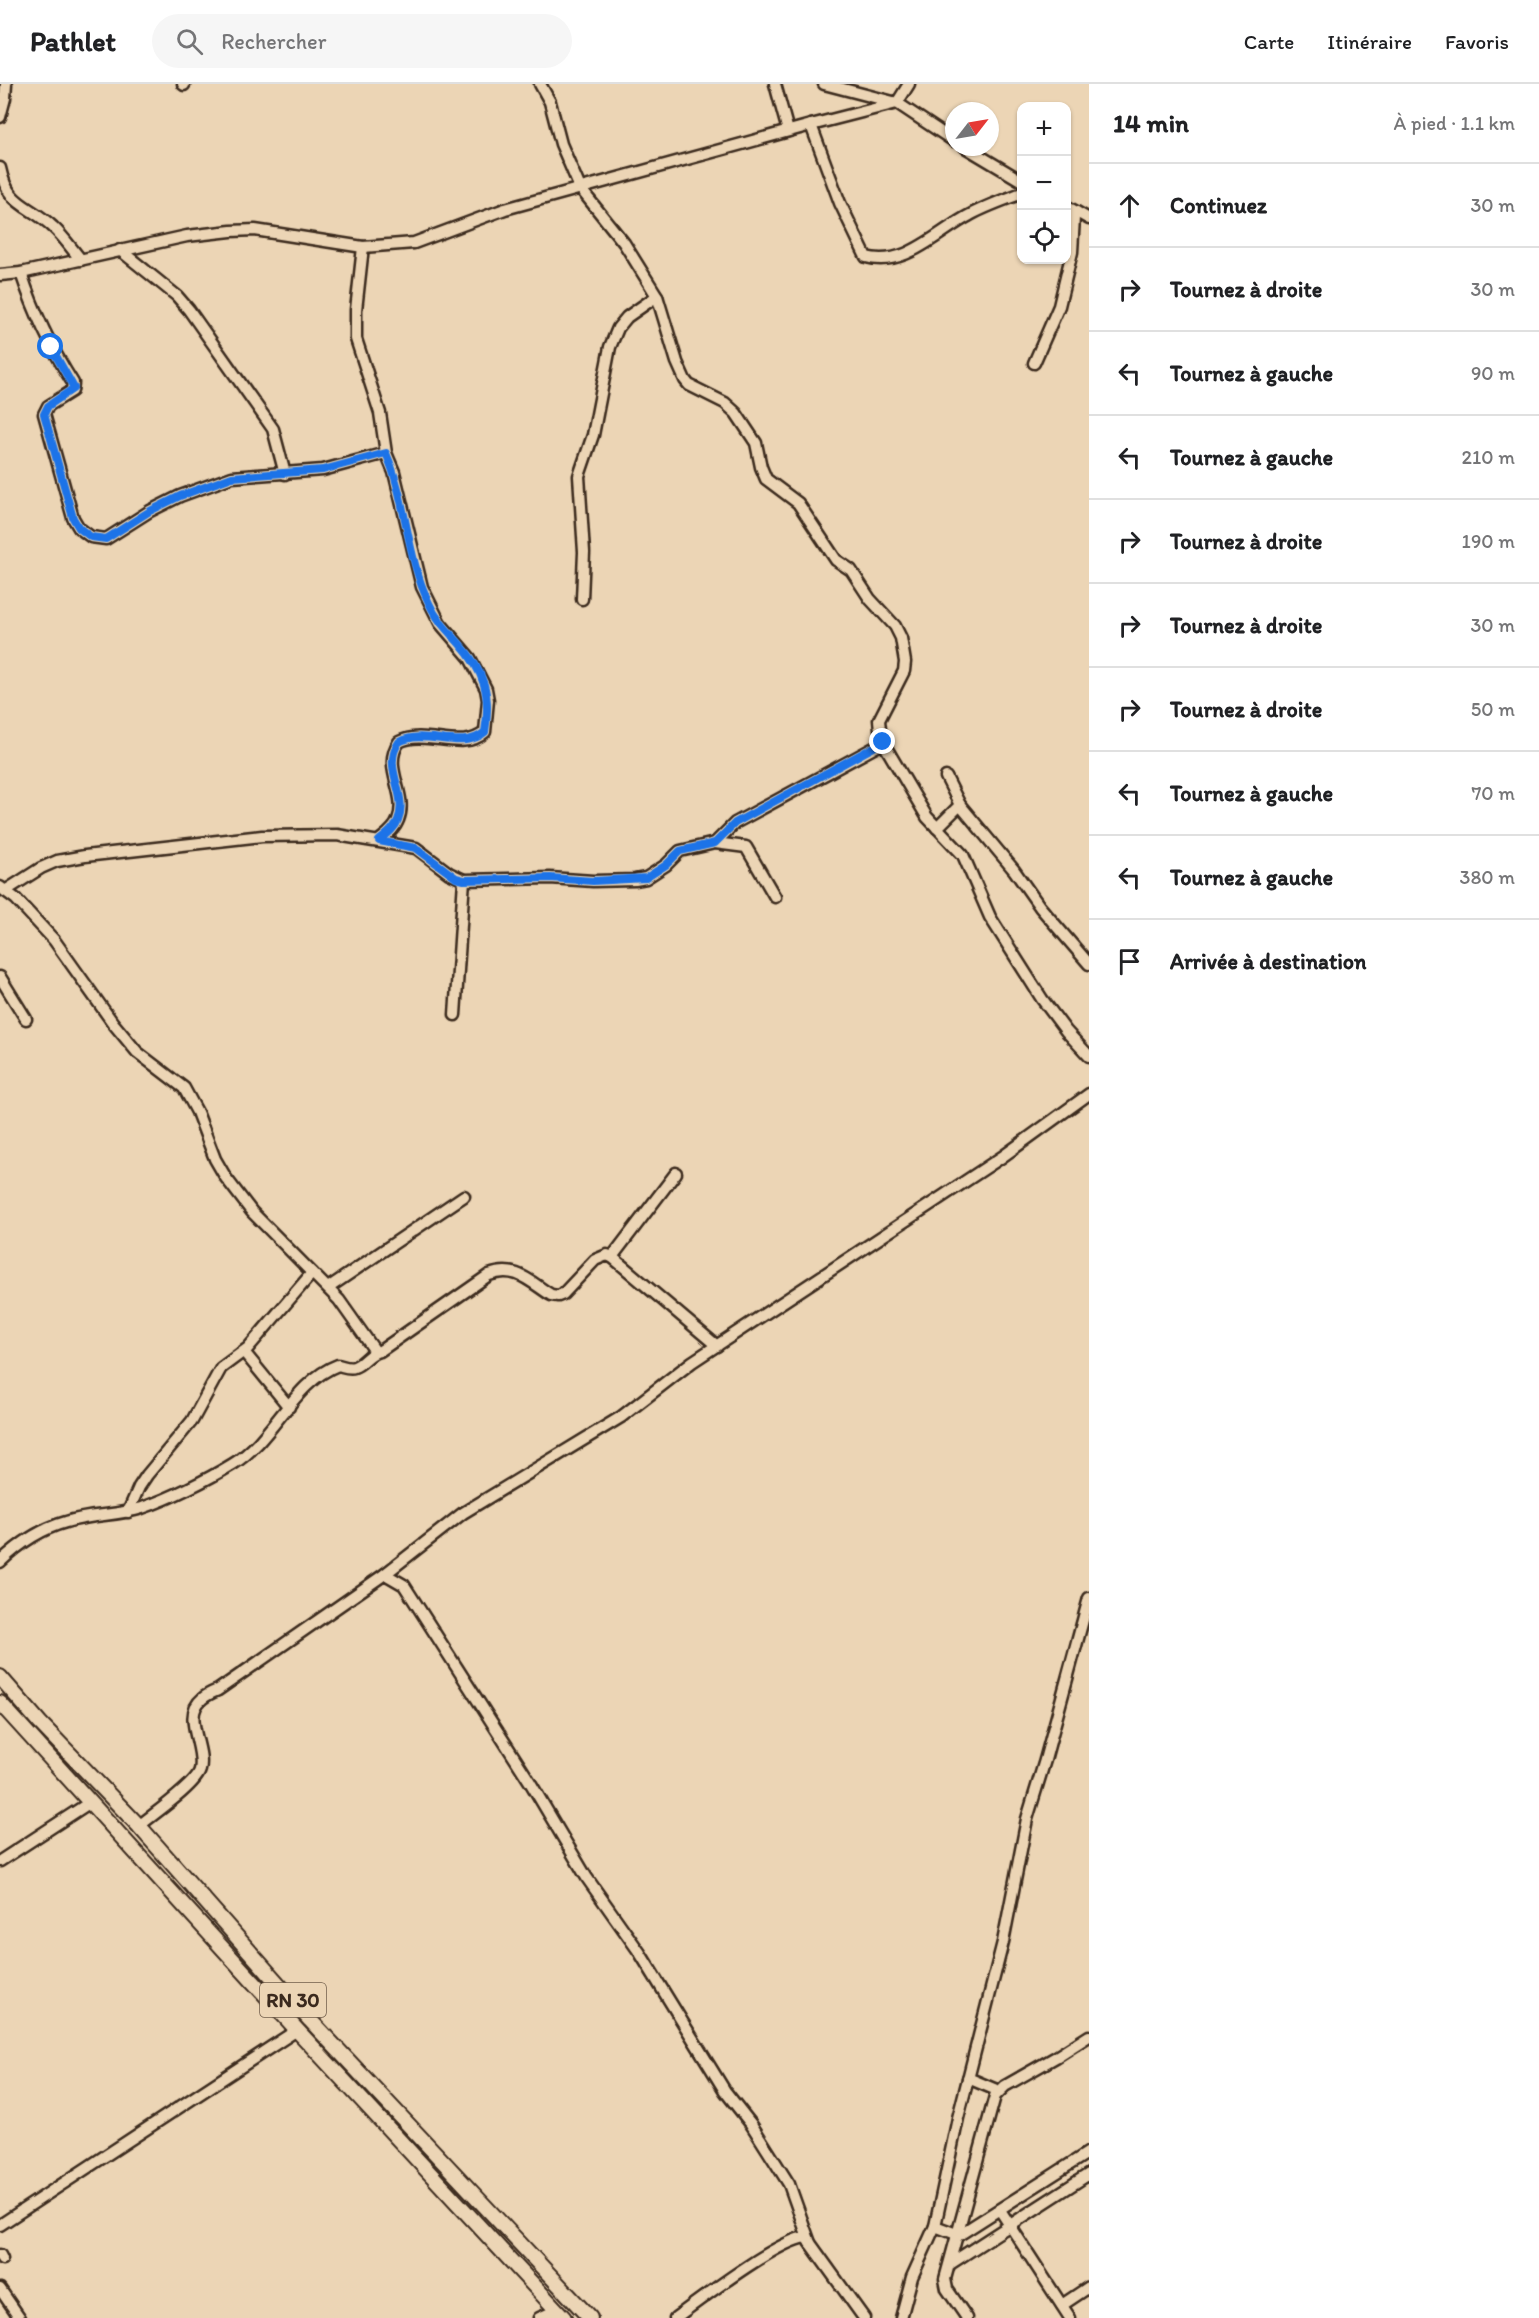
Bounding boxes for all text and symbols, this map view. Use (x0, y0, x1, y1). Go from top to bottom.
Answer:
search box (152, 14, 572, 68)
text: Pathlet (30, 24, 116, 58)
icon: search (173, 25, 206, 58)
text: Rechercher (221, 28, 326, 55)
text: Carte (1244, 29, 1294, 54)
text: Itinéraire (1327, 29, 1412, 54)
text: Favoris (1445, 29, 1509, 54)
north arrow (945, 102, 999, 156)
map controls (1017, 102, 1071, 264)
button: + (1017, 102, 1071, 156)
text: 14 min (1113, 107, 1189, 139)
text: À pied · 1.1 km (1394, 111, 1515, 135)
button: − (1017, 156, 1071, 210)
icon: ahead (1113, 189, 1146, 222)
text: Continuez (1170, 192, 1267, 219)
text: 30 m (1470, 193, 1515, 217)
button: locate (1017, 210, 1071, 264)
icon: right (1113, 273, 1146, 306)
text: Tournez à droite (1170, 276, 1322, 303)
text: 30 m (1470, 277, 1515, 301)
route start (37, 333, 63, 359)
icon: left (1113, 357, 1146, 390)
text: Tournez à gauche (1170, 360, 1333, 387)
text: 90 m (1471, 361, 1515, 385)
icon: left (1113, 441, 1146, 474)
text: Tournez à gauche (1170, 444, 1333, 471)
text: 210 m (1462, 445, 1515, 469)
icon: right (1113, 525, 1146, 558)
text: Tournez à droite (1170, 528, 1322, 555)
text: 190 m (1462, 529, 1515, 553)
icon: right (1113, 609, 1146, 642)
text: Tournez à droite (1170, 612, 1322, 639)
text: 30 m (1470, 613, 1515, 637)
icon: right (1113, 693, 1146, 726)
text: Tournez à droite (1170, 696, 1322, 723)
text: 50 m (1471, 697, 1515, 721)
route end (869, 728, 895, 754)
icon: left (1113, 777, 1146, 810)
text: Tournez à gauche (1170, 780, 1333, 807)
text: 70 m (1471, 781, 1515, 805)
icon: left (1113, 861, 1146, 894)
text: Tournez à gauche (1170, 864, 1333, 891)
text: 380 m (1460, 865, 1515, 889)
icon: arrive (1113, 945, 1146, 978)
text: Arrivée à destination (1170, 948, 1366, 975)
road number: RN 30 (260, 1983, 326, 2017)

